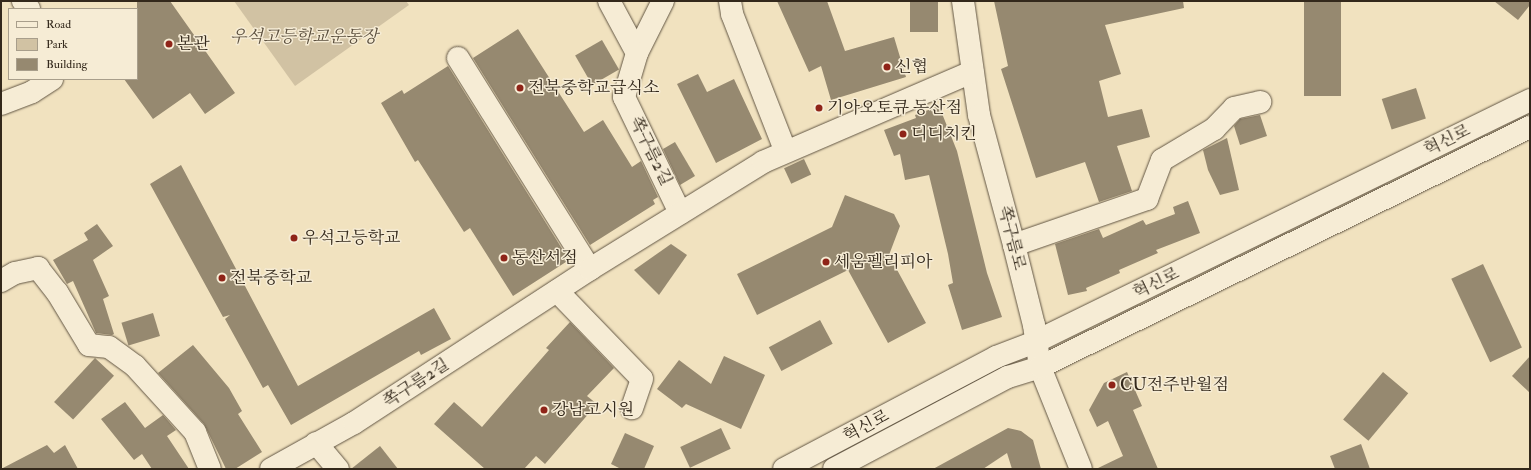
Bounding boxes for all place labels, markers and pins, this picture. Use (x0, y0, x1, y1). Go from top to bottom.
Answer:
place label: 본관 (177, 34, 210, 54)
marker: 본관 (164, 39, 174, 49)
place label: 신협 (895, 57, 928, 77)
marker: 신협 (882, 62, 892, 72)
place label: 전북중학교급식소 (528, 78, 659, 98)
marker: 전북중학교급식소 (515, 83, 525, 93)
place label: 기아오토큐 동산점 (827, 98, 962, 118)
marker: 기아오토큐 동산점 (814, 103, 824, 113)
place label: 디디치킨 (911, 124, 977, 144)
marker: 디디치킨 (898, 129, 908, 139)
place label: 우석고등학교 (302, 228, 401, 248)
marker: 우석고등학교 (289, 233, 299, 243)
place label: 동산서점 (512, 248, 578, 268)
place label: 세움펠리피아 (834, 252, 933, 272)
marker: 동산서점 (499, 253, 509, 263)
marker: 세움펠리피아 (821, 257, 831, 267)
place label: 전북중학교 (230, 268, 312, 288)
marker: 전북중학교 (217, 273, 227, 283)
place label: CU전주반월점 (1120, 375, 1229, 395)
marker: CU전주반월점 (1107, 380, 1117, 390)
place label: 강남고시원 (552, 400, 634, 420)
marker: 강남고시원 (539, 405, 549, 415)

